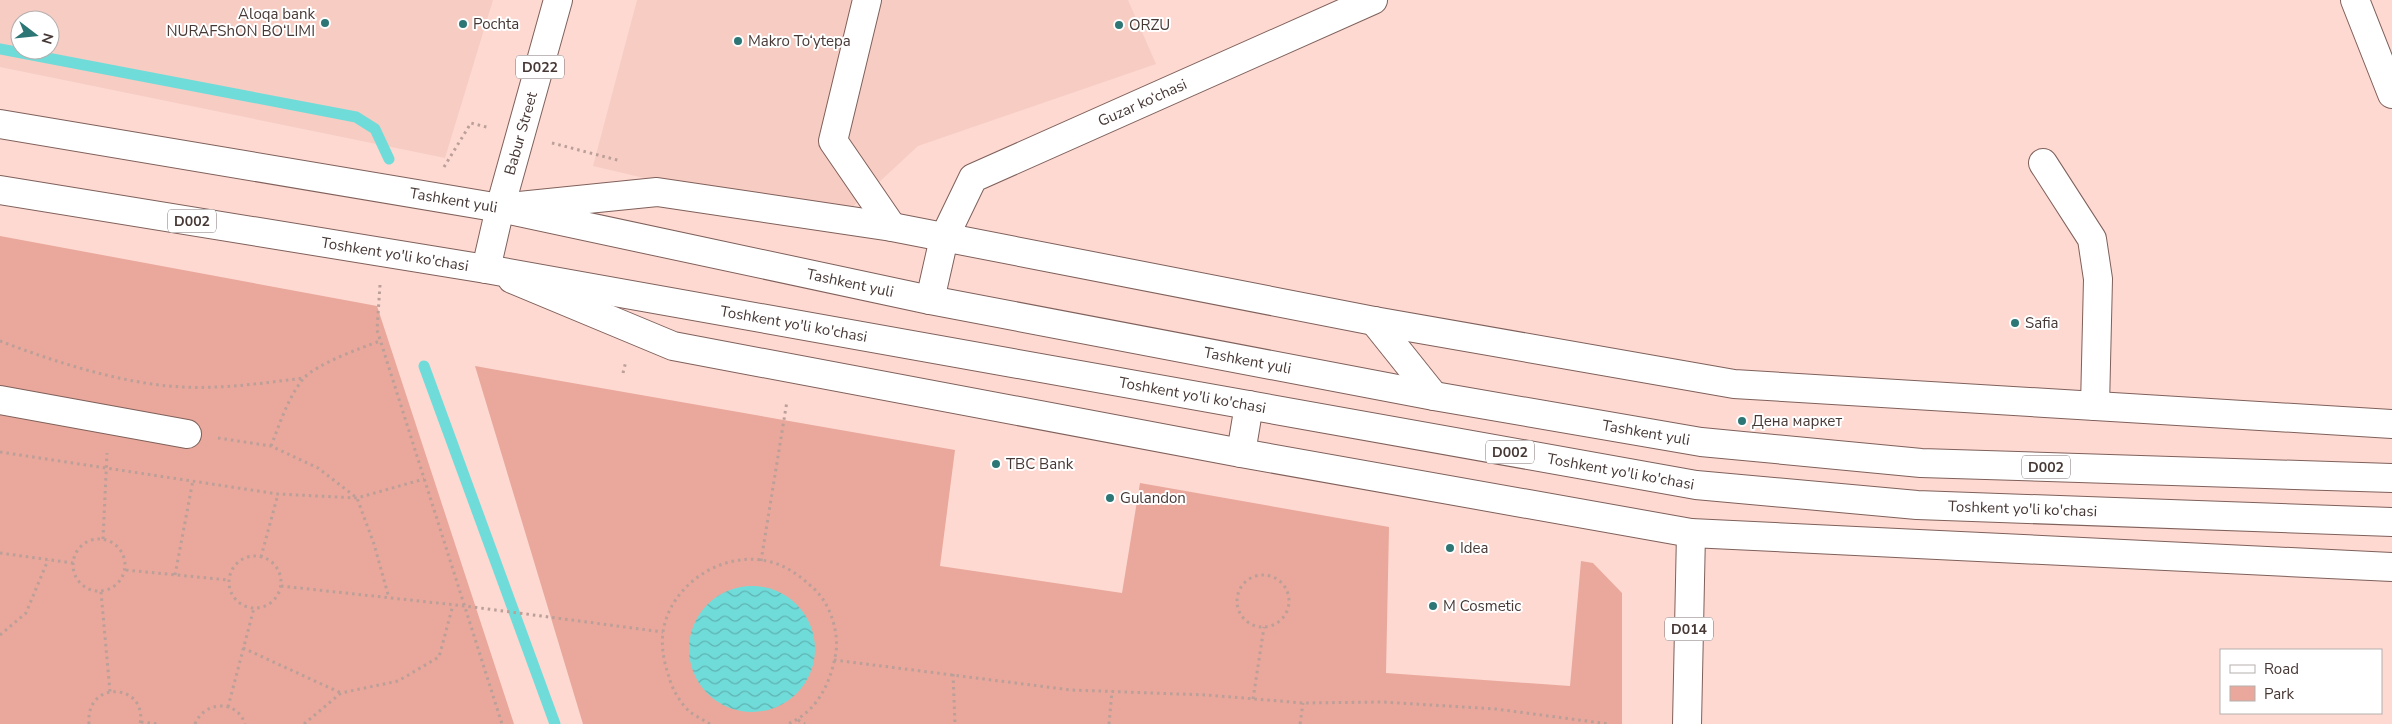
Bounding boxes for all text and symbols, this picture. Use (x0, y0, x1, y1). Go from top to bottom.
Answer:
place label: Aloqa bank NURAFShON BO‘LIMI (166, 4, 315, 41)
north arrow (10, 10, 60, 60)
place label: Pochta (473, 14, 519, 34)
place label: ORZU (1129, 15, 1170, 35)
marker: Aloqa bank NURAFShON BO‘LIMI (319, 17, 331, 29)
marker: Pochta (457, 18, 469, 30)
marker: ORZU (1113, 19, 1125, 31)
text: N (36, 31, 58, 46)
place label: Makro To‘ytepa (748, 31, 851, 51)
marker: Makro To‘ytepa (732, 35, 744, 47)
road number: D022 (516, 56, 564, 78)
street label: Guzar ko‘chasi (1095, 74, 1190, 131)
street label: Babur Street (500, 89, 542, 177)
street label: Tashkent yuli (408, 183, 499, 217)
road number: D002 (168, 210, 216, 232)
street label: Toshkent yo'li ko'chasi (320, 232, 470, 276)
street label: Tashkent yuli (805, 264, 895, 302)
street label: Toshkent yo'li ko'chasi (719, 301, 869, 347)
place label: Safia (2025, 313, 2059, 333)
marker: Safia (2009, 317, 2021, 329)
street label: Tashkent yuli (1202, 342, 1293, 379)
street label: Toshkent yo'li ko'chasi (1117, 372, 1268, 418)
place label: Дена маркет (1752, 411, 1842, 431)
street label: Tashkent yuli (1601, 415, 1691, 450)
marker: Дена маркет (1736, 415, 1748, 427)
road number: D002 (1486, 441, 1534, 464)
street label: Toshkent yo'li ko'chasi (1546, 449, 1696, 495)
place label: TBC Bank (1006, 454, 1074, 474)
road number: D002 (2022, 456, 2070, 478)
marker: TBC Bank (990, 458, 1002, 470)
place label: Gulandon (1120, 488, 1186, 508)
marker: Gulandon (1104, 492, 1116, 504)
street label: Toshkent yo'li ko'chasi (1948, 496, 2097, 521)
place label: Idea (1460, 538, 1489, 558)
marker: Idea (1444, 542, 1456, 554)
place label: M Cosmetic (1443, 596, 1521, 616)
marker: M Cosmetic (1427, 600, 1439, 612)
road number: D014 (1665, 618, 1713, 640)
legend (2220, 649, 2382, 714)
text: Road (2264, 659, 2299, 679)
text: Park (2264, 684, 2294, 704)

